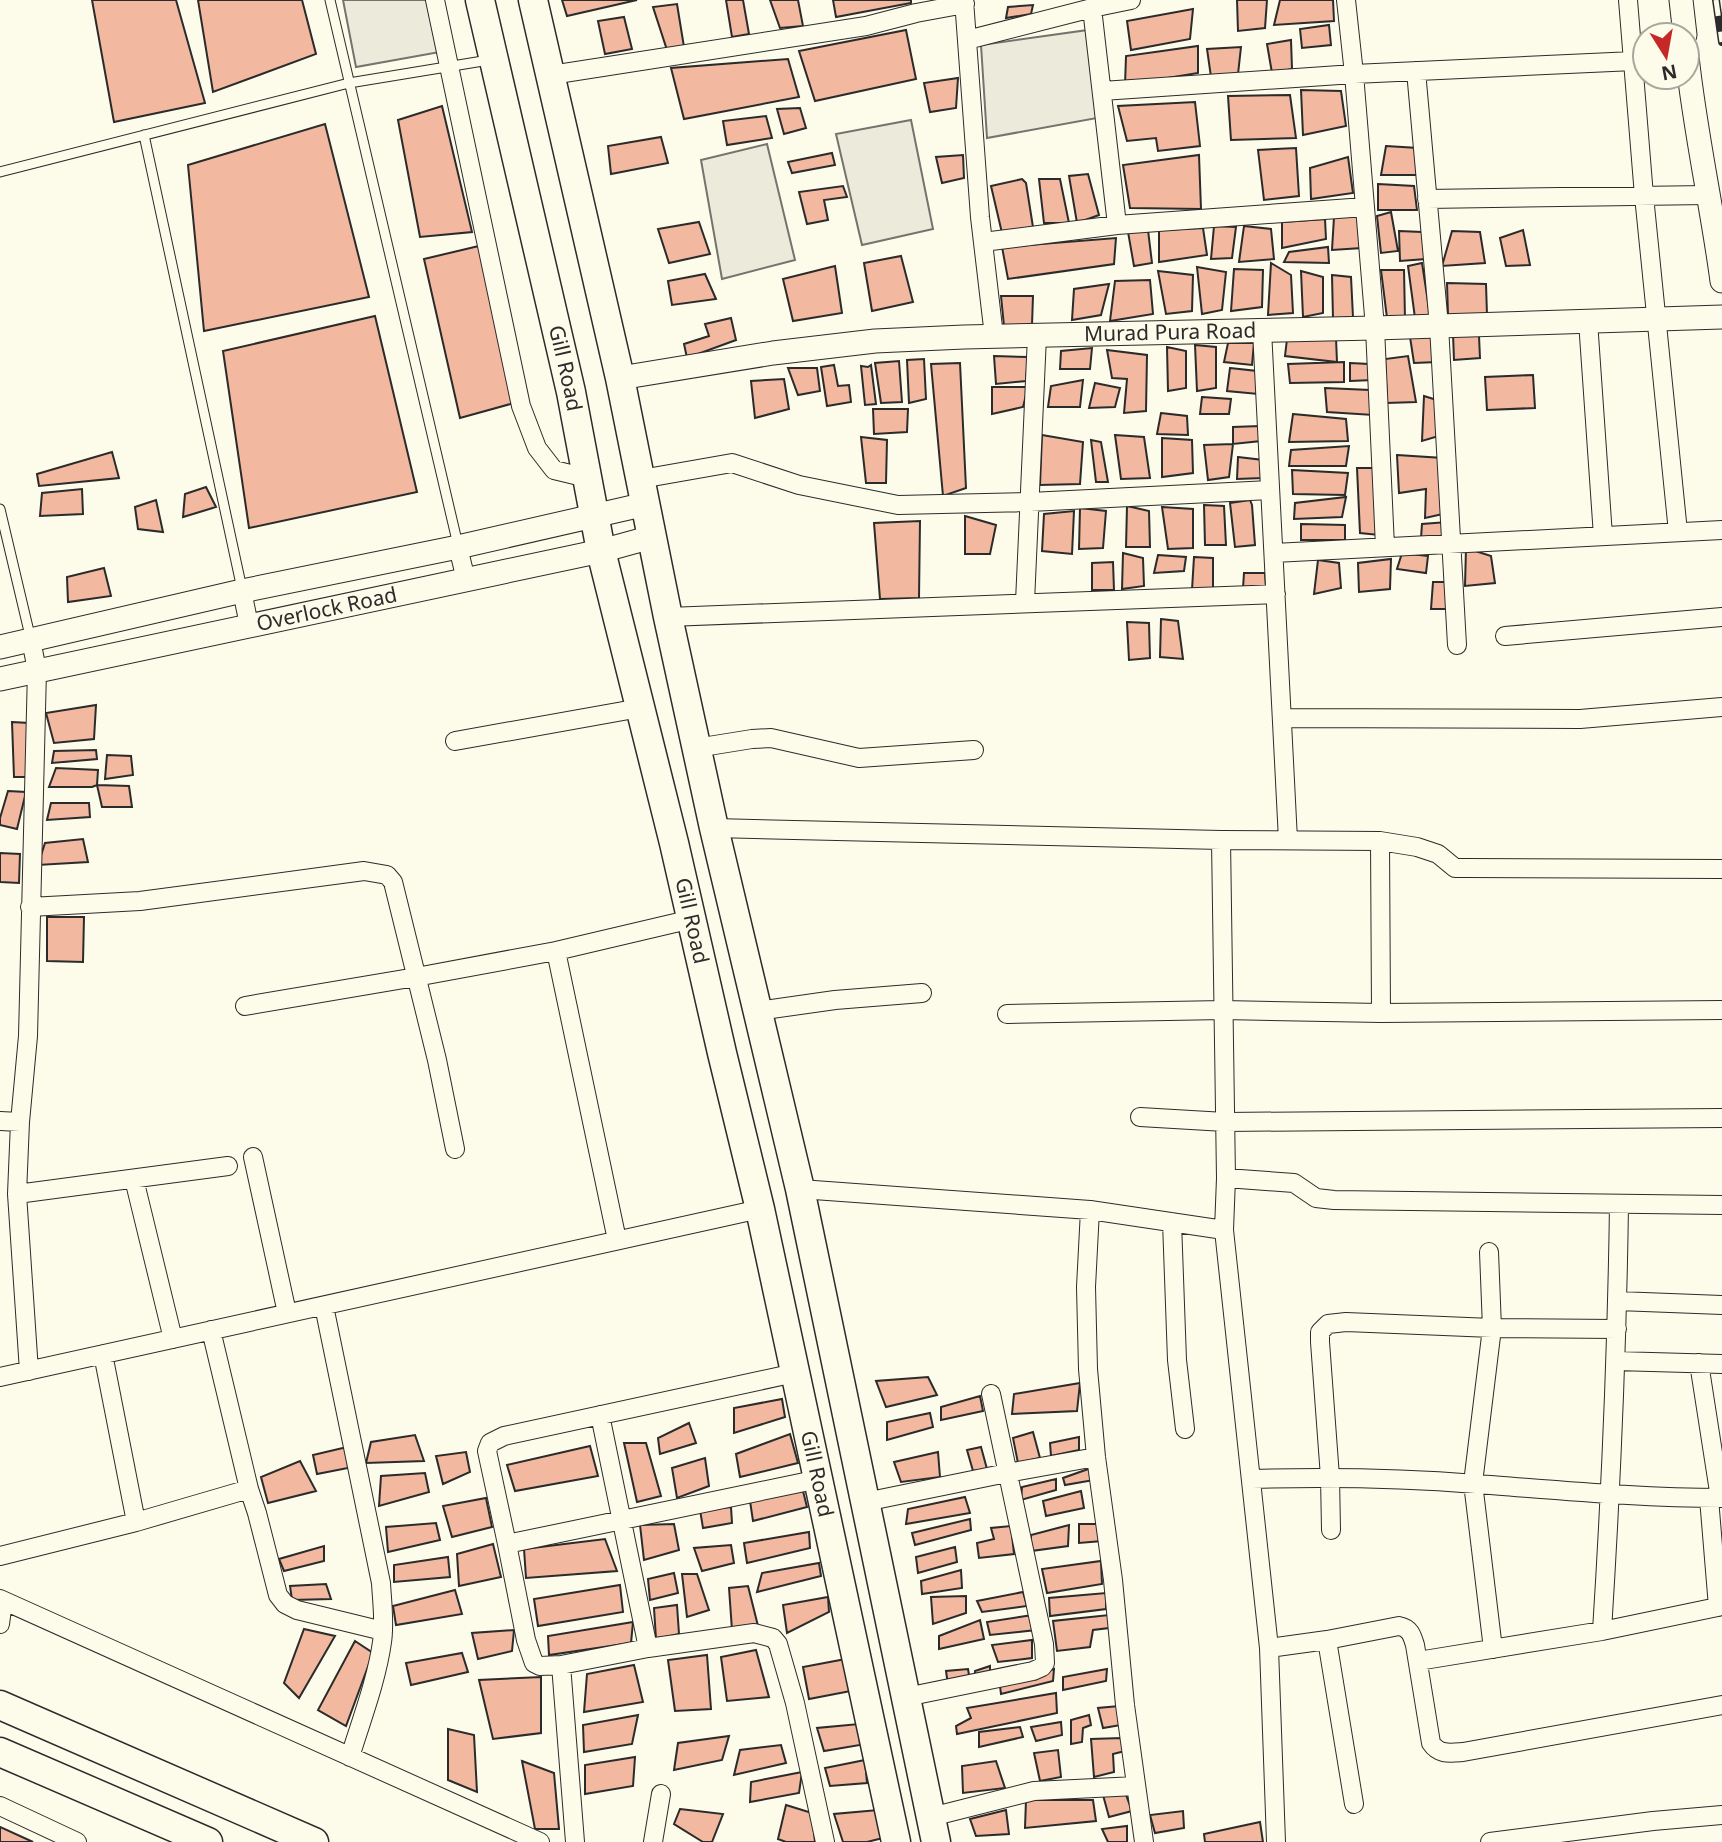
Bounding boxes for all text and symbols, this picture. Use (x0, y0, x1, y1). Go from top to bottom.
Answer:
north arrow (1631, 21, 1701, 91)
text: N (1659, 58, 1679, 87)
street label: Murad Pura Road (1084, 316, 1256, 347)
street label: Gill Road (543, 322, 589, 413)
street label: Overlock Road (254, 580, 399, 637)
street label: Gill Road (669, 875, 716, 966)
street label: Gill Road (795, 1428, 841, 1519)

